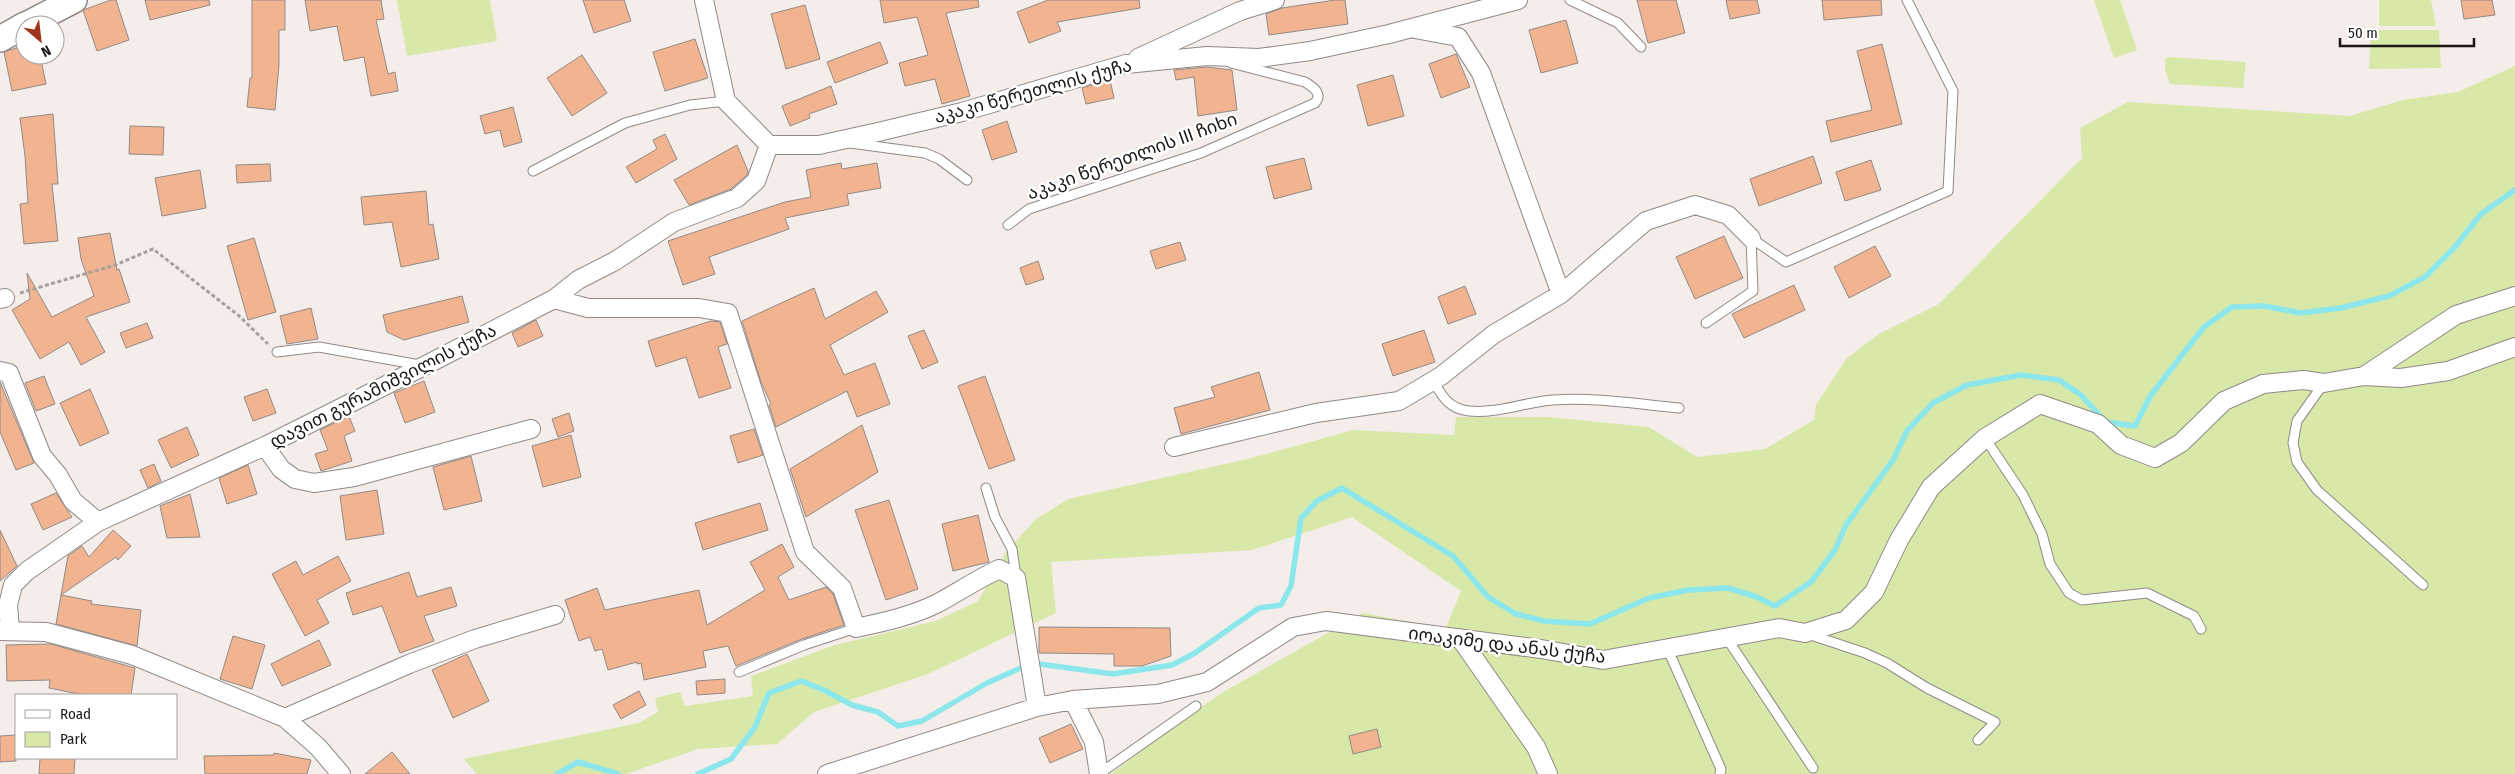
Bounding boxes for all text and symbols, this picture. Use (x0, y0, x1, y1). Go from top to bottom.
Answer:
north arrow (15, 15, 65, 65)
scale bar (2340, 15, 2474, 47)
text: 50 m (2348, 24, 2378, 42)
text: N (38, 42, 54, 61)
street label: აკაკი წერეთლის ქუჩა (932, 54, 1134, 128)
street label: აკაკი წერეთლის III ჩიხი (1024, 108, 1240, 204)
street label: დავით გურამიშვილის ქუჩა (266, 319, 500, 453)
street label: იოაკიმე და ანას ქუჩა (1407, 622, 1607, 668)
legend (15, 694, 178, 759)
text: Road (60, 705, 91, 723)
text: Park (60, 730, 87, 748)

